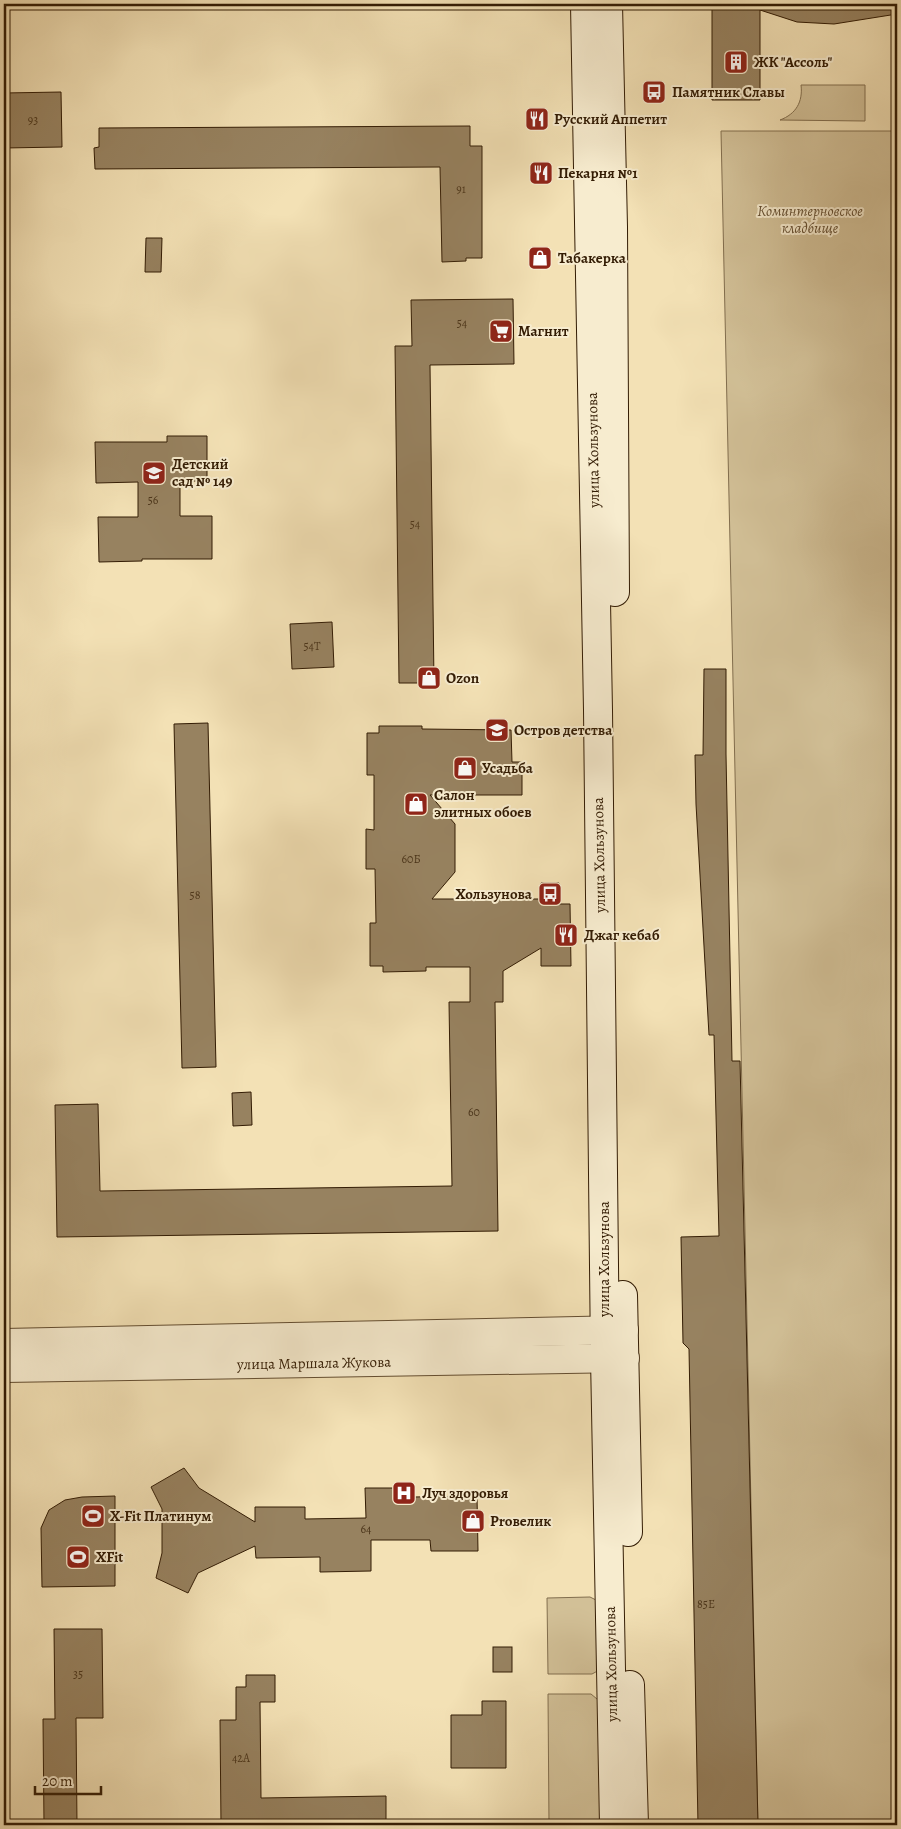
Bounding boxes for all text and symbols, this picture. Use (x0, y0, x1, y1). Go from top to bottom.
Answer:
building icon: ЖК "Ассоль" (723, 49, 749, 75)
place label: ЖК "Ассоль" (754, 52, 833, 72)
bus stop icon: Памятник Славы (641, 79, 667, 105)
place label: Памятник Славы (672, 82, 785, 102)
restaurant icon: Русский Аппетит (524, 106, 550, 132)
place label: Русский Аппетит (554, 109, 667, 129)
house number: 93 (28, 112, 38, 128)
restaurant icon: Пекарня №1 (528, 160, 554, 186)
place label: Пекарня №1 (558, 163, 638, 183)
house number: 91 (456, 181, 466, 197)
park label: Коминтерновское кладбище (757, 201, 863, 238)
shop icon: Табакерка (527, 245, 553, 271)
place label: Табакерка (558, 248, 627, 268)
house number: 54 (457, 315, 468, 331)
supermarket icon: Магнит (488, 318, 514, 344)
place label: Магнит (518, 321, 569, 341)
street label: улица Хользунова (582, 392, 604, 509)
place label: Детский сад № 149 (172, 454, 232, 491)
school or university icon: Детский сад № 149 (141, 460, 167, 486)
house number: 56 (148, 492, 159, 508)
house number: 54 (410, 516, 421, 532)
house number: 54Т (303, 638, 321, 654)
shop icon: Ozon (416, 665, 442, 691)
place label: Ozon (446, 668, 480, 688)
school or university icon: Остров детства (484, 717, 510, 743)
place label: Остров детства (514, 720, 613, 740)
shop icon: Усадьба (452, 755, 478, 781)
place label: Усадьба (482, 758, 534, 778)
place label: Салон элитных обоев (434, 785, 532, 822)
shop icon: Салон элитных обоев (403, 791, 429, 817)
street label: улица Хользунова (588, 797, 610, 914)
house number: 60Б (401, 851, 421, 867)
bus stop icon: Хользунова (537, 881, 563, 907)
place label: Хользунова (456, 884, 533, 904)
house number: 58 (190, 887, 201, 903)
restaurant icon: Джаг кебаб (553, 922, 579, 948)
place label: Джаг кебаб (584, 925, 660, 945)
house number: 60 (468, 1104, 480, 1120)
street label: улица Хользунова (594, 1201, 614, 1318)
street label: улица Маршала Жукова (236, 1352, 391, 1374)
hospital icon: Луч здоровья (391, 1480, 417, 1506)
place label: Луч здоровья (422, 1483, 509, 1503)
sports icon: X-Fit Платинум (80, 1503, 106, 1529)
place label: X-Fit Платинум (110, 1506, 211, 1526)
shop icon: Proвелик (460, 1508, 486, 1534)
place label: Proвелик (490, 1511, 551, 1531)
house number: 64 (361, 1521, 372, 1537)
sports icon: XFit (65, 1544, 91, 1570)
place label: XFit (96, 1547, 123, 1567)
house number: 85Е (697, 1596, 715, 1612)
street label: улица Хользунова (600, 1606, 622, 1723)
house number: 35 (73, 1666, 83, 1682)
house number: 42А (232, 1750, 251, 1766)
scale bar (35, 1764, 101, 1796)
text: 20 m (42, 1771, 73, 1791)

